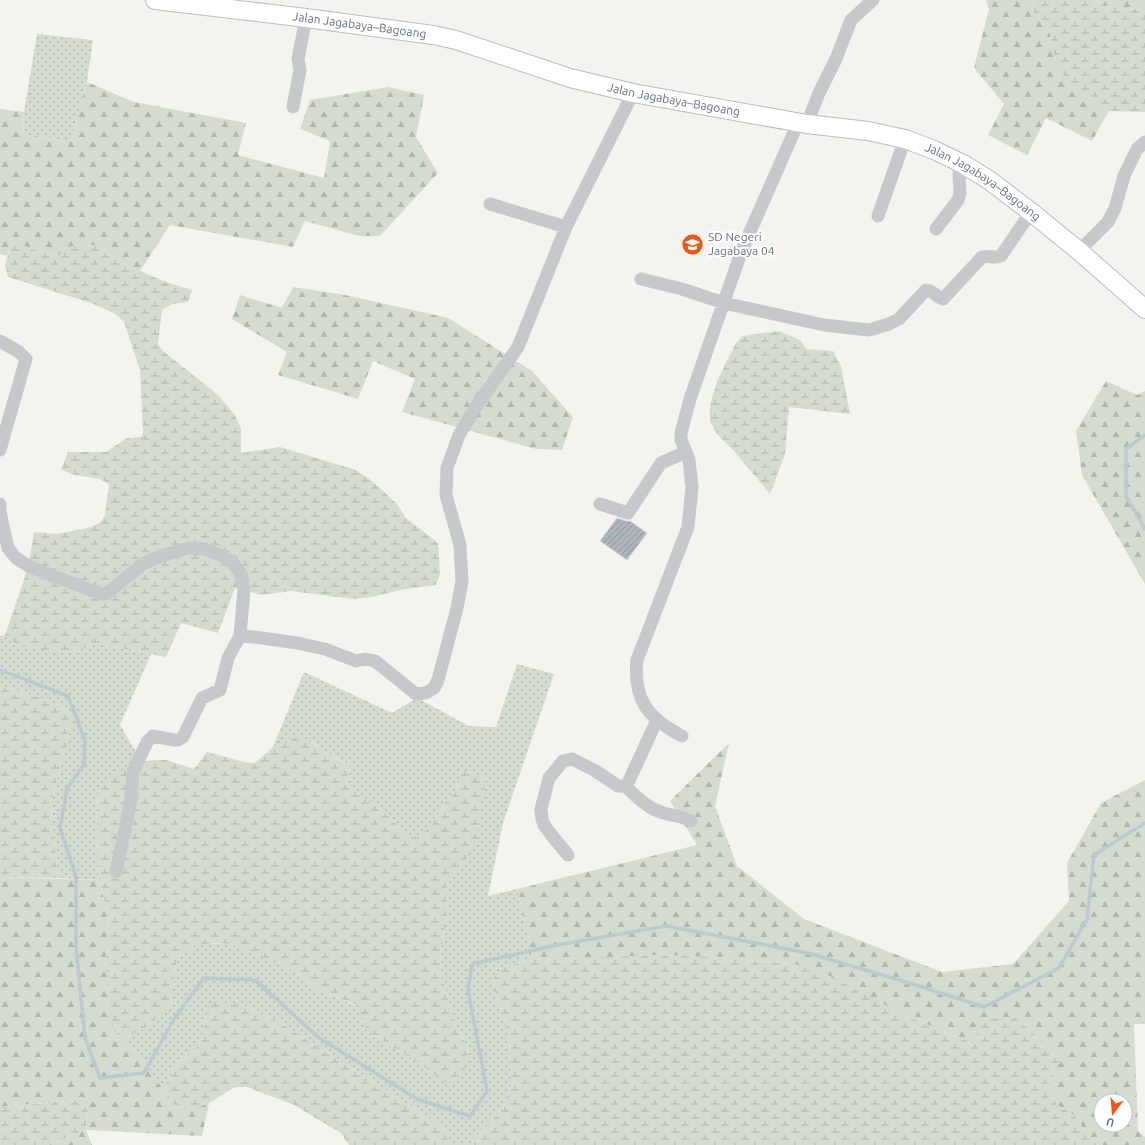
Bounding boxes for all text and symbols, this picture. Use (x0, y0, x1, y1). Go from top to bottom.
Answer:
street label: Jalan Jagabaya–Bagoang (292, 9, 427, 40)
street label: Jalan Jagabaya–Bagoang (606, 80, 741, 118)
street label: Jalan Jagabaya–Bagoang (923, 140, 1043, 223)
place label: SD Negeri Jagabaya 04 (708, 230, 775, 257)
school or university icon: SD Negeri Jagabaya 04 (680, 231, 706, 257)
north arrow (1093, 1093, 1133, 1133)
text: U (1105, 1116, 1116, 1129)

